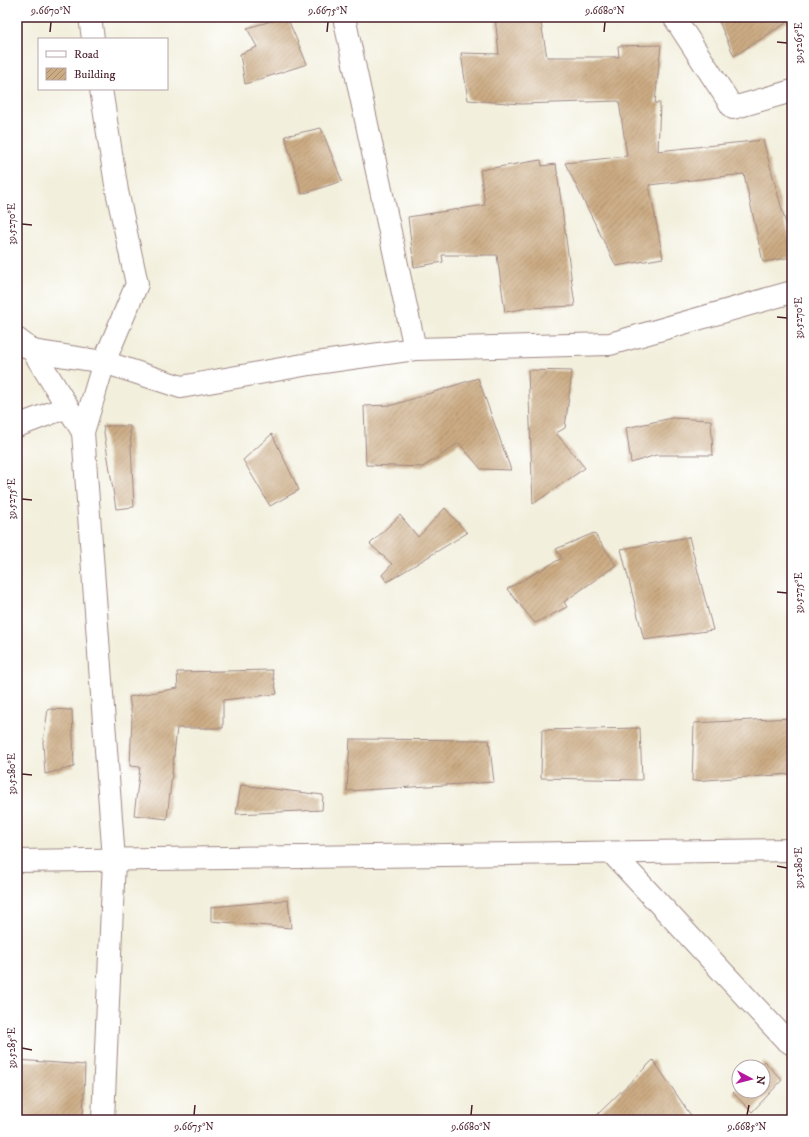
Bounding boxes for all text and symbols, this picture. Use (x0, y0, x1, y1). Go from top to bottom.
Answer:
text: 9.6670°N (30, 5, 71, 17)
text: 9.6675°N (307, 5, 348, 17)
text: 9.6680°N (584, 5, 625, 17)
text: 39.5265°E (793, 22, 805, 64)
legend (38, 38, 168, 90)
text: Road (74, 47, 99, 62)
text: Building (74, 67, 115, 82)
text: 39.5270°E (6, 203, 18, 245)
text: 39.5270°E (793, 297, 805, 339)
text: 39.5275°E (6, 478, 18, 520)
text: 39.5275°E (793, 572, 805, 614)
text: 39.5280°E (6, 753, 18, 795)
text: 39.5280°E (793, 847, 805, 889)
text: 39.5285°E (6, 1027, 18, 1069)
north arrow (731, 1059, 771, 1099)
text: N (752, 1075, 767, 1085)
text: 9.6675°N (173, 1121, 214, 1133)
text: 9.6680°N (450, 1121, 491, 1133)
text: 9.6685°N (726, 1121, 767, 1133)

